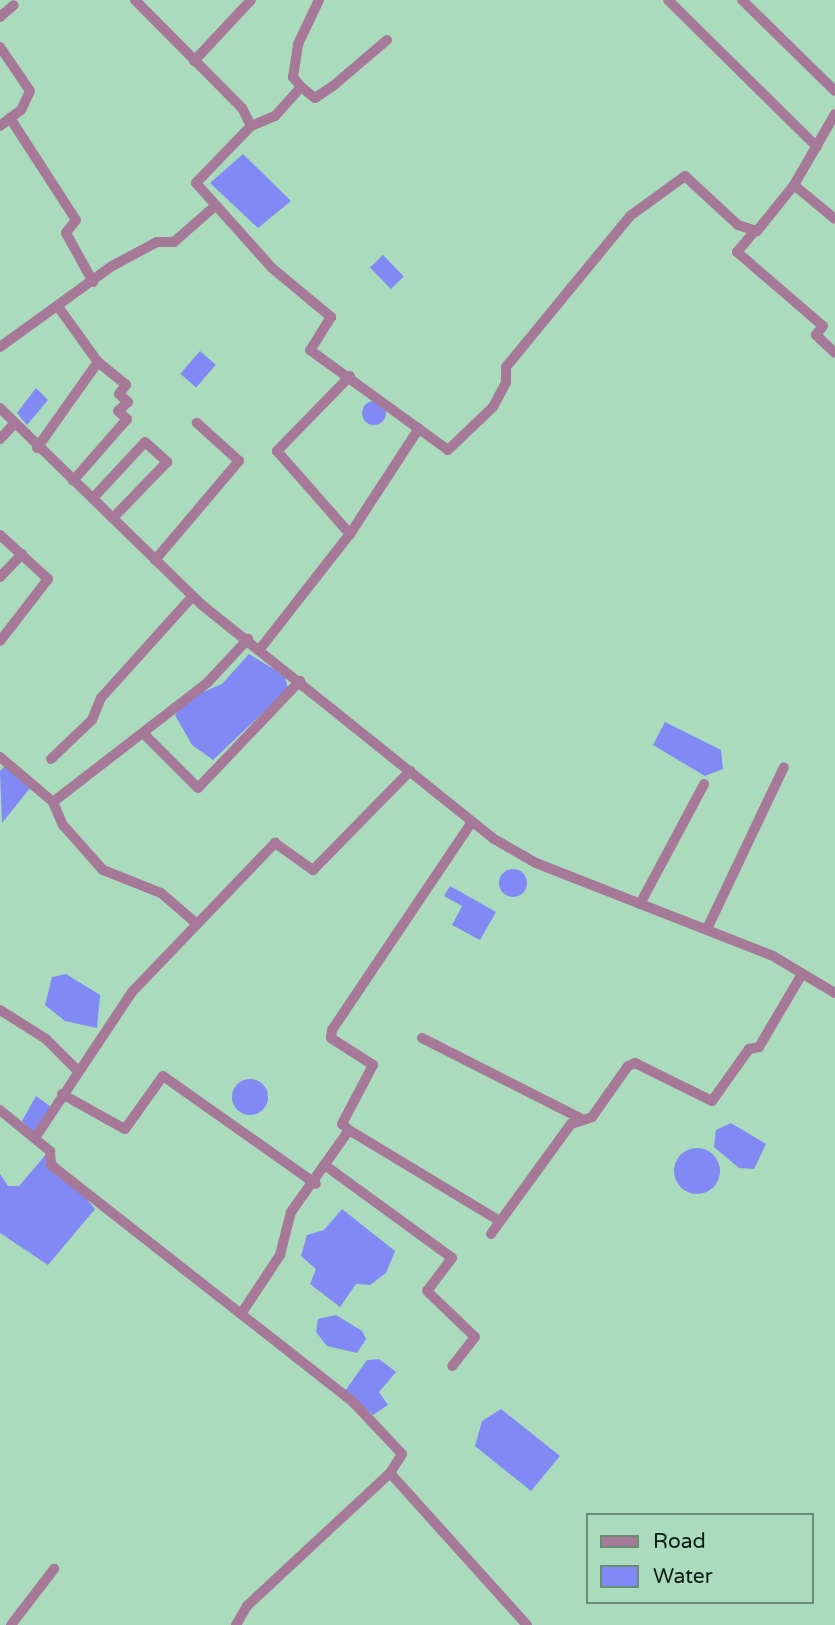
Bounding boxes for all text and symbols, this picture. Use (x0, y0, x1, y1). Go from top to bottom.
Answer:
legend (586, 1513, 814, 1604)
text: Road (653, 1529, 706, 1554)
text: Water (653, 1564, 713, 1589)

